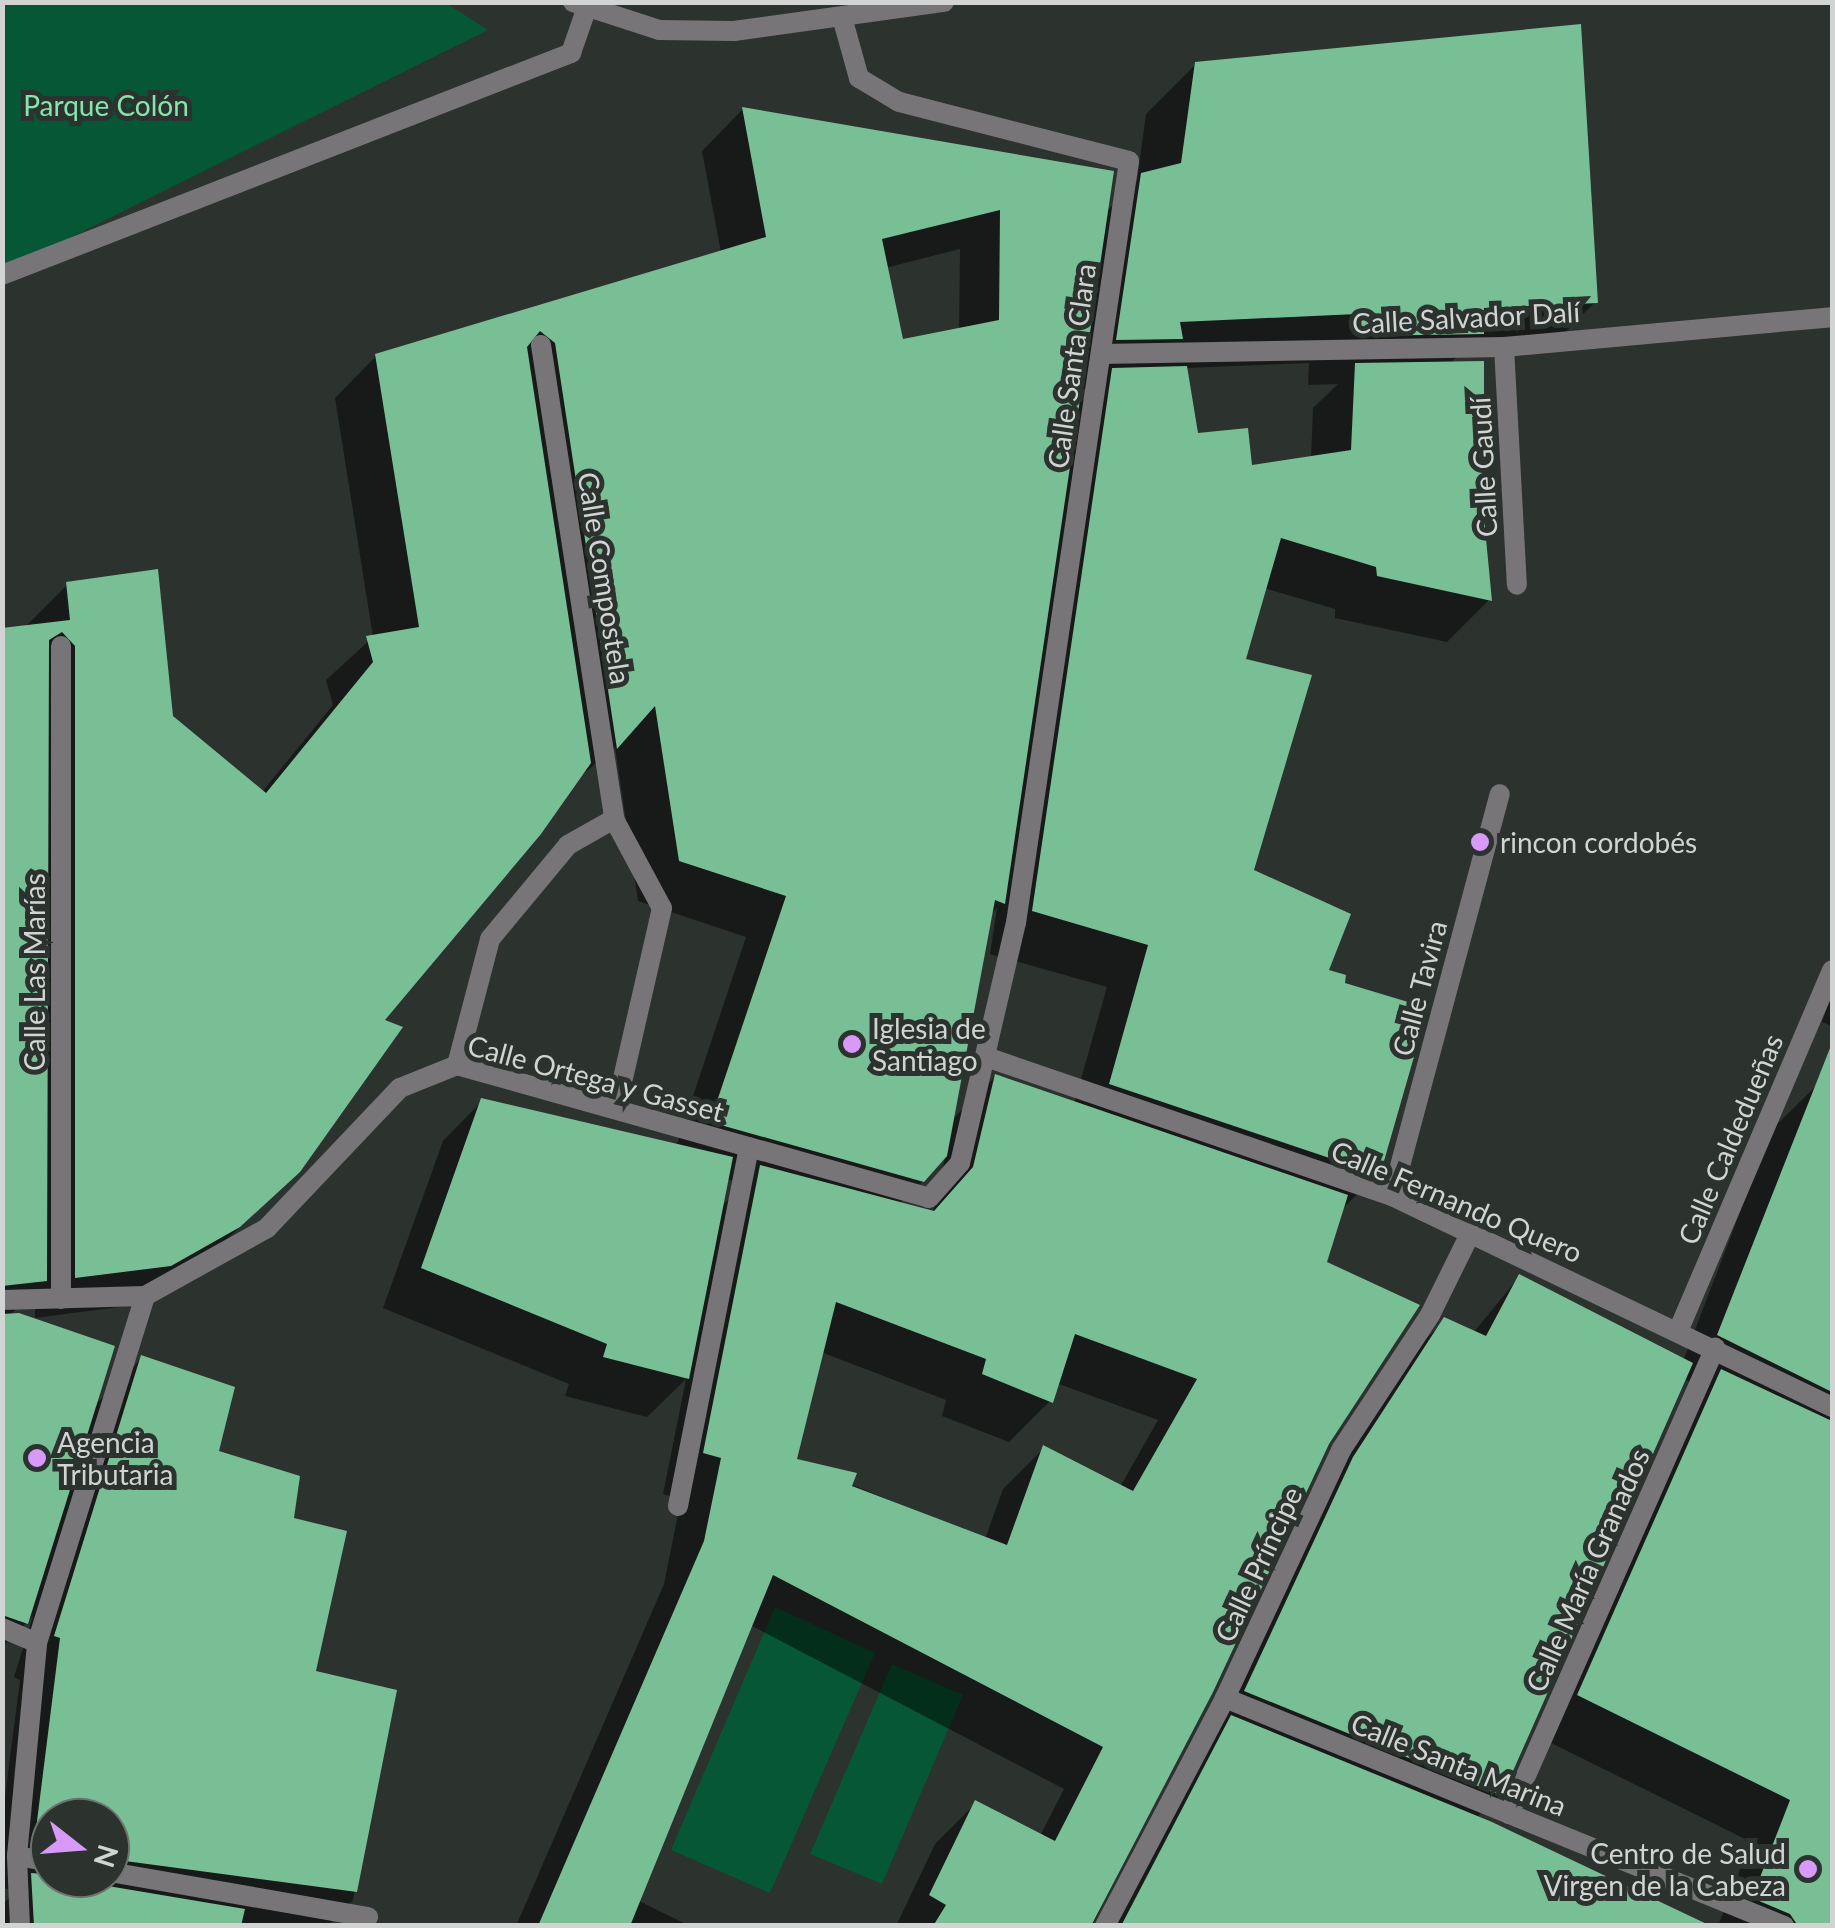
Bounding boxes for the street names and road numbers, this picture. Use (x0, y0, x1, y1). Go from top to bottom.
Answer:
street label: Calle Santa Clara (1040, 261, 1102, 471)
street label: Calle Salvador Dalí (1351, 294, 1581, 340)
street label: Calle Gaudí (1463, 396, 1503, 538)
street label: Calle Compostela (572, 470, 638, 686)
street label: Calle Las Marías (17, 873, 51, 1071)
street label: Calle Tavira (1385, 916, 1453, 1060)
street label: Calle Ortega y Gasset (463, 1027, 729, 1129)
street label: Calle Caldedueñas (1671, 1029, 1789, 1249)
street label: Calle Fernando Quero (1326, 1133, 1588, 1269)
street label: Calle María Granados (1518, 1443, 1656, 1697)
street label: Calle Príncipe (1207, 1481, 1309, 1647)
street label: Calle Santa Marina (1346, 1705, 1572, 1823)

